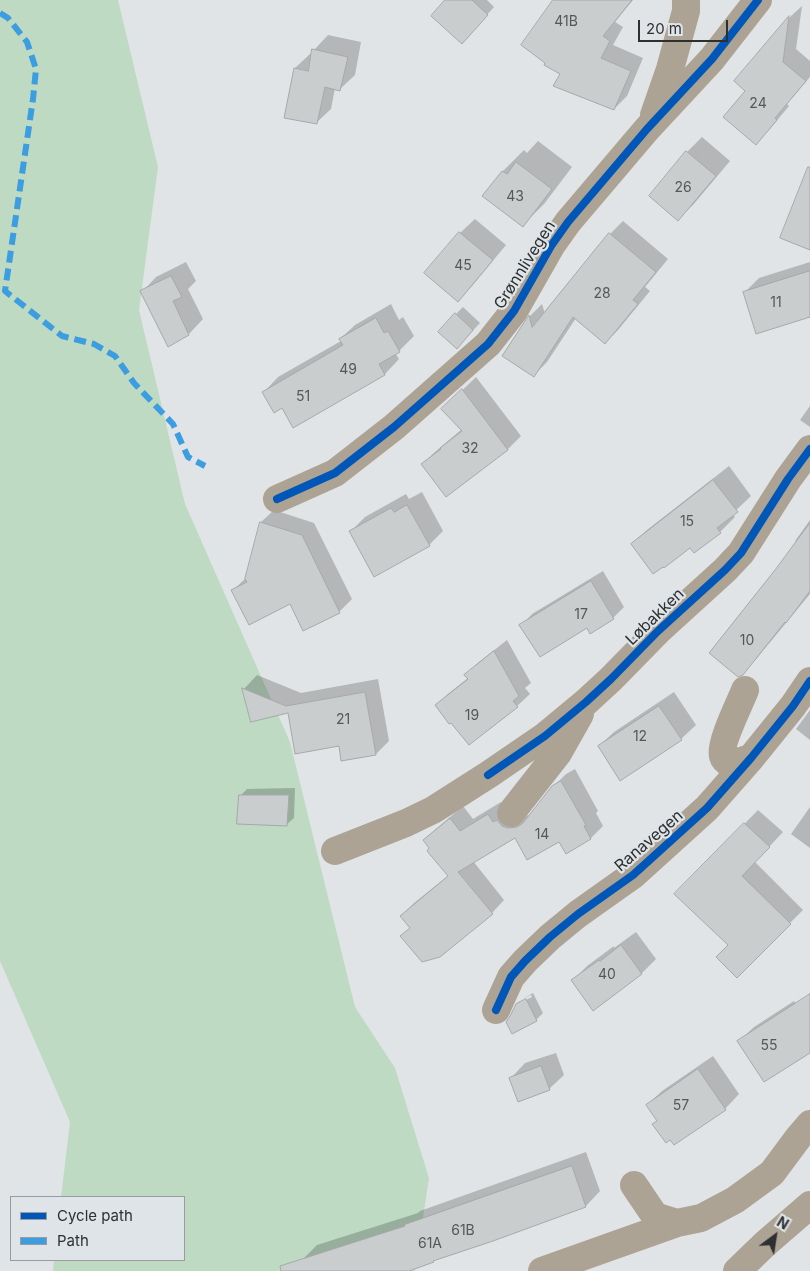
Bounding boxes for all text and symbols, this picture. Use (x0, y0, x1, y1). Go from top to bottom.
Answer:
scale bar (640, 10, 730, 42)
house number: 41B (554, 14, 578, 30)
text: 20 m (646, 19, 682, 38)
house number: 24 (749, 96, 767, 112)
house number: 26 (674, 180, 692, 196)
house number: 43 (506, 189, 524, 205)
street label: Grønnlivegen (490, 217, 560, 313)
house number: 45 (454, 258, 472, 274)
house number: 28 (593, 286, 611, 302)
house number: 11 (770, 295, 782, 311)
house number: 49 (339, 362, 357, 378)
house number: 51 (296, 389, 310, 405)
house number: 32 (461, 441, 479, 457)
house number: 15 (680, 514, 694, 530)
street label: Løbakken (622, 585, 688, 649)
house number: 17 (574, 607, 588, 623)
house number: 10 (740, 633, 754, 649)
house number: 19 (465, 708, 479, 724)
house number: 21 (336, 712, 350, 728)
house number: 12 (633, 729, 647, 745)
street label: Ranavegen (611, 806, 687, 876)
house number: 14 (535, 827, 549, 843)
house number: 40 (598, 967, 616, 983)
house number: 55 (760, 1038, 778, 1054)
house number: 57 (673, 1098, 689, 1114)
legend (10, 1196, 185, 1261)
text: Cycle path (57, 1206, 133, 1225)
north arrow (750, 1211, 800, 1261)
text: N (774, 1213, 792, 1233)
house number: 61B (451, 1223, 475, 1239)
text: Path (57, 1231, 89, 1250)
house number: 61A (418, 1236, 442, 1252)

